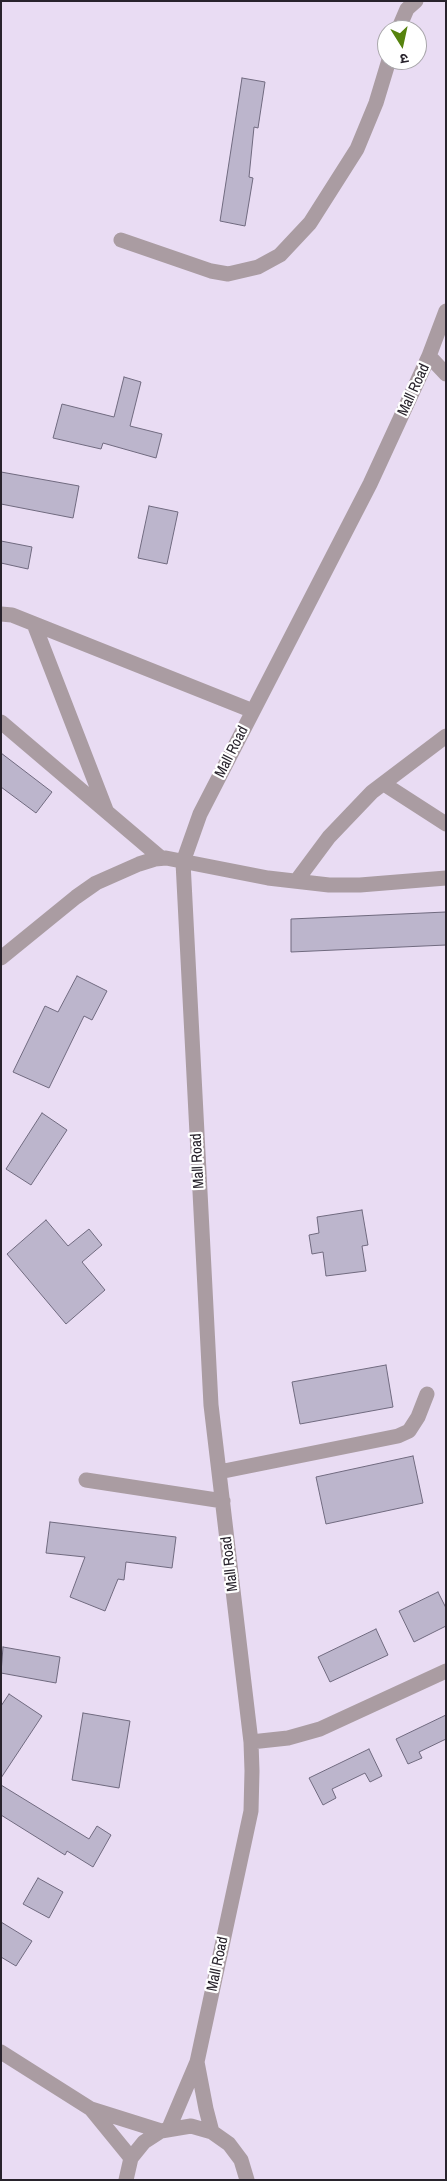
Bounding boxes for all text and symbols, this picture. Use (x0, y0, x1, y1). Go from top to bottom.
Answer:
north arrow (377, 20, 427, 70)
text: उ (399, 49, 410, 68)
street label: Mall Road (394, 361, 434, 419)
street label: Mall Road (211, 723, 253, 781)
street label: Mall Road (188, 1133, 208, 1189)
street label: Mall Road (218, 1535, 242, 1593)
street label: Mall Road (203, 1935, 233, 1993)

